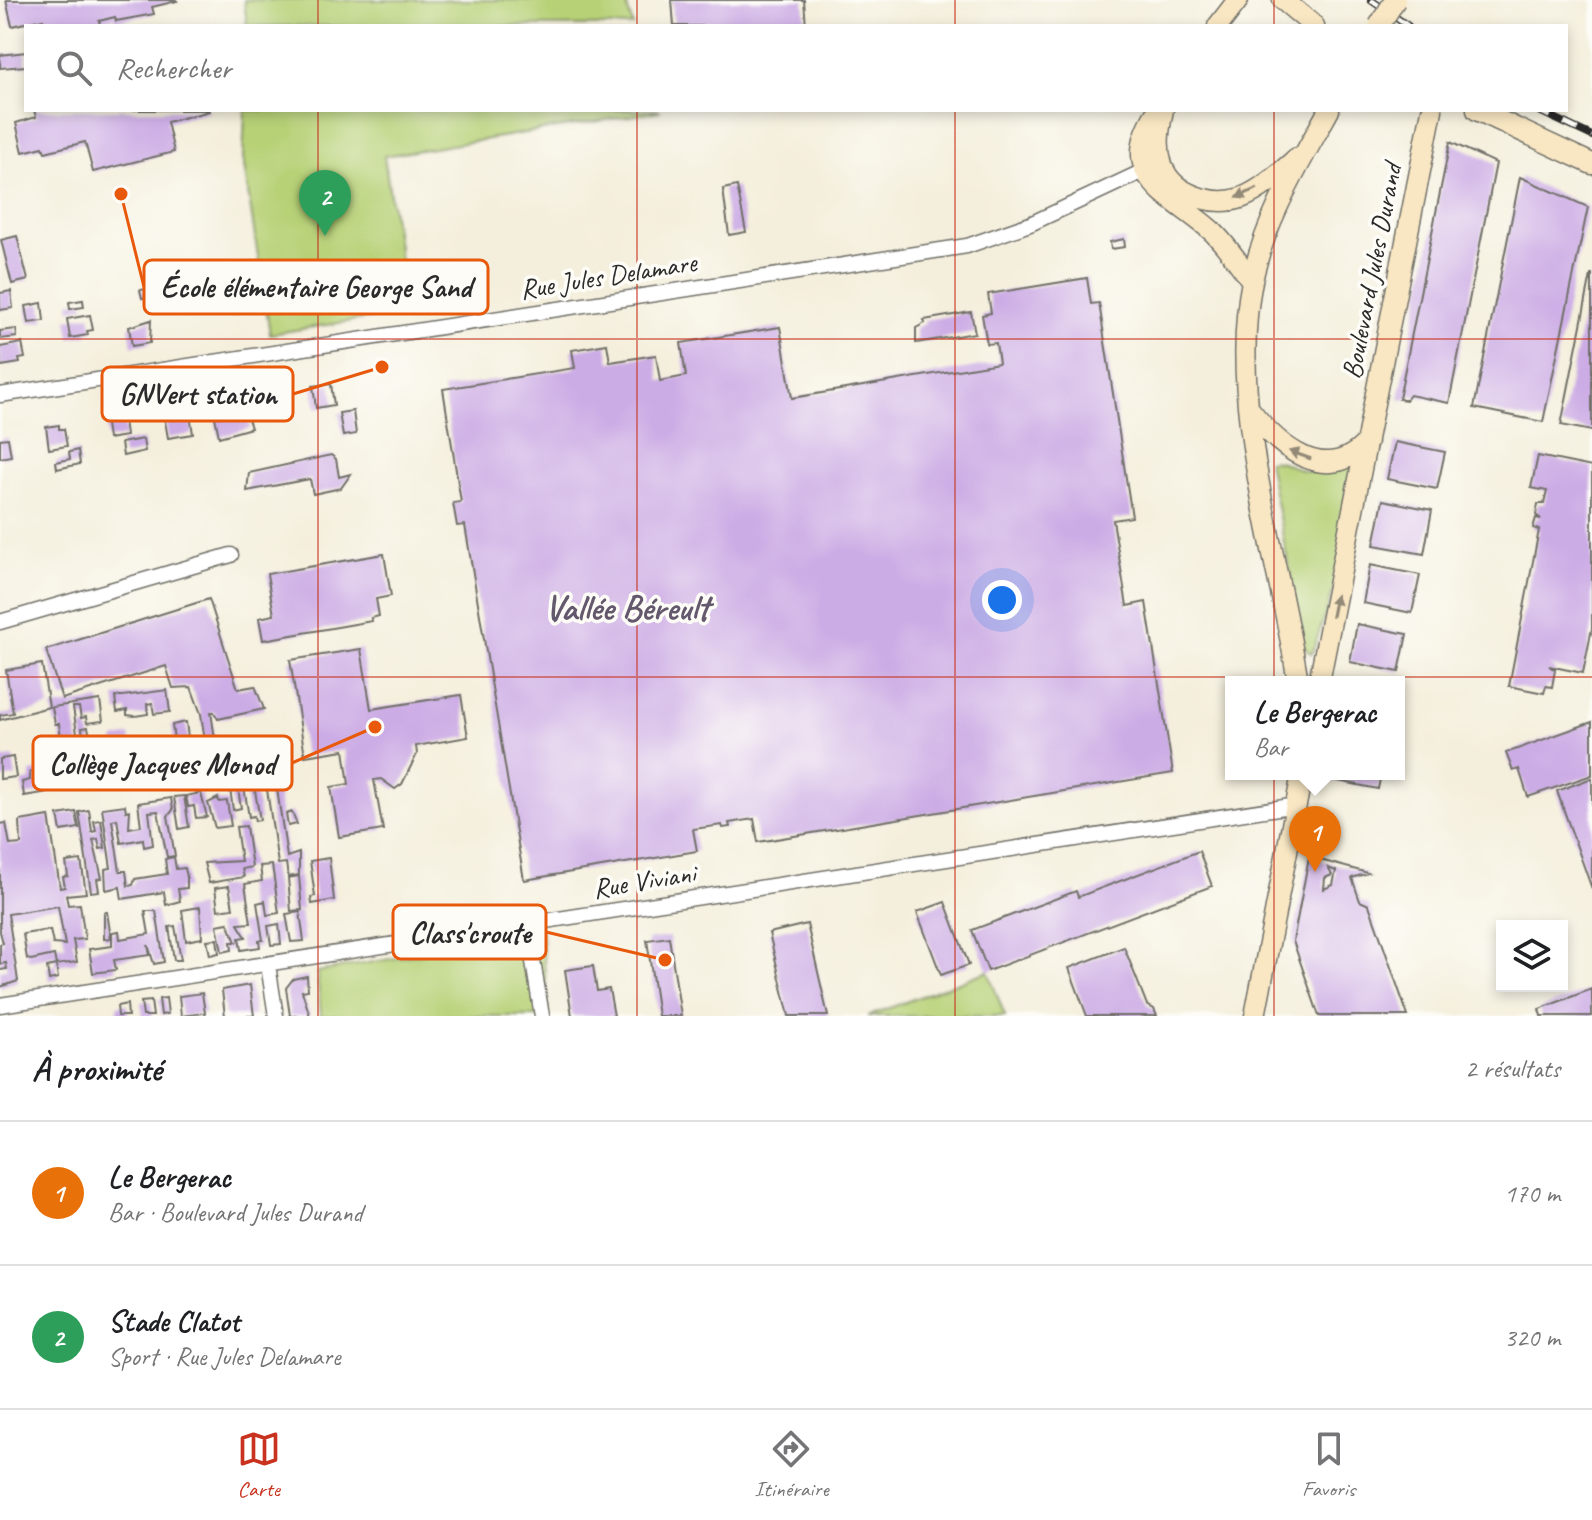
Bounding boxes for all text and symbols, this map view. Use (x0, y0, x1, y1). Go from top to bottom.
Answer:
search box (24, 24, 1568, 112)
icon: search (52, 46, 96, 90)
text: Rechercher (116, 49, 231, 87)
street label: Boulevard Jules Durand (1333, 157, 1410, 382)
pin: 2 (299, 170, 351, 236)
one-way arrow (1235, 186, 1258, 200)
street label: Rue Jules Delamare (517, 244, 701, 307)
callout: École élémentaire George Sand (144, 260, 488, 314)
text: École élémentaire George Sand (161, 268, 476, 306)
callout: GNVert station (102, 367, 293, 421)
text: GNVert station (119, 375, 279, 413)
one-way arrow (1288, 448, 1312, 461)
your location (982, 580, 1022, 620)
district label: Vallée Béreult (545, 585, 714, 631)
one-way arrow (1329, 593, 1341, 618)
popup (1225, 676, 1405, 780)
text: Le Bergerac (1254, 693, 1376, 731)
text: Bar (1254, 731, 1288, 764)
callout: Collège Jacques Monod (33, 736, 292, 790)
text: Collège Jacques Monod (49, 745, 280, 783)
pin: 1 (1289, 806, 1341, 872)
street label: Rue Viviani (590, 855, 702, 906)
callout: Class'croute (393, 905, 546, 959)
text: Class'croute (409, 914, 533, 952)
map controls (1496, 920, 1568, 992)
button: layers (1496, 920, 1568, 992)
text: À proximité (32, 1047, 161, 1090)
text: 2 résultats (1465, 1052, 1560, 1085)
text: Le Bergerac (108, 1158, 231, 1196)
text: 1 (52, 1177, 64, 1210)
text: 170 m (1504, 1177, 1560, 1210)
text: Bar · Boulevard Jules Durand (108, 1196, 363, 1229)
text: Stade Clatot (108, 1302, 239, 1340)
text: 2 (52, 1321, 64, 1354)
text: 320 m (1504, 1321, 1560, 1354)
text: Sport · Rue Jules Delamare (108, 1340, 340, 1373)
tab: Carte (237, 1427, 281, 1503)
tab: Itinéraire (754, 1427, 829, 1503)
tab: Favoris (1302, 1427, 1355, 1503)

